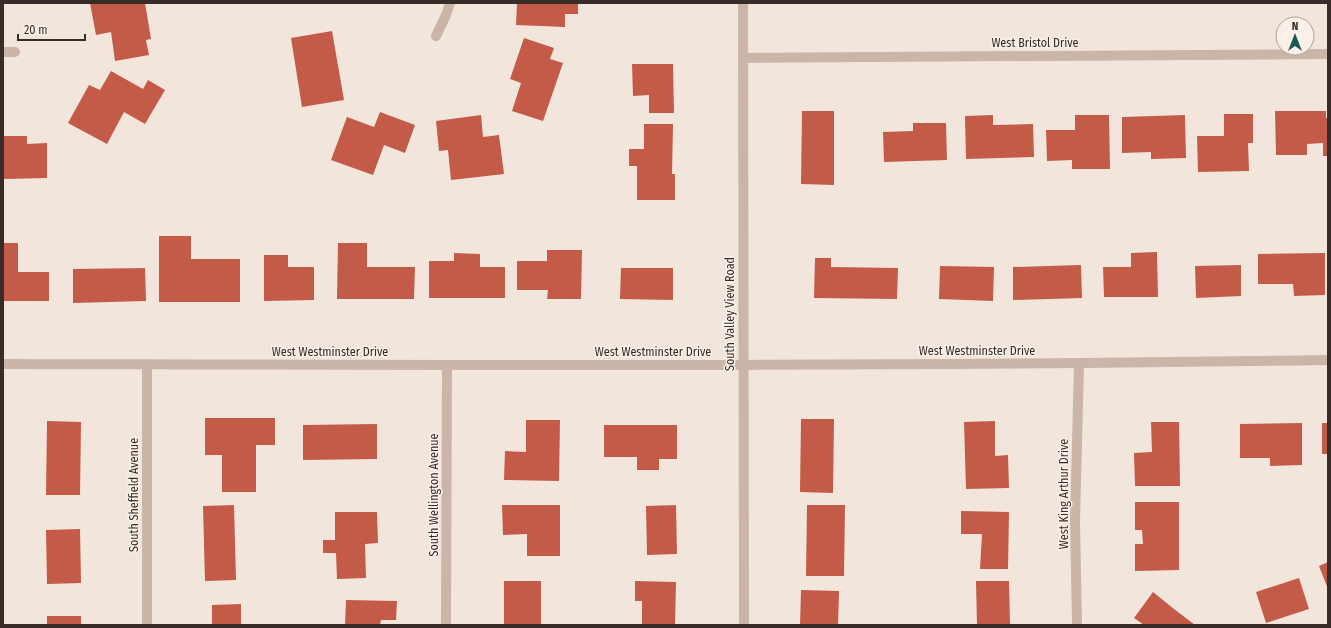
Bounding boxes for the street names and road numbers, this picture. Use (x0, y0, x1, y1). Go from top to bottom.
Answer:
street label: West Bristol Drive (991, 36, 1079, 50)
street label: South Valley View Road (723, 257, 737, 371)
street label: West Westminster Drive (919, 344, 1035, 358)
street label: West Westminster Drive (272, 345, 388, 359)
street label: West Westminster Drive (595, 345, 711, 359)
street label: South Wellington Avenue (427, 433, 441, 557)
street label: South Sheffield Avenue (127, 438, 141, 552)
street label: West King Arthur Drive (1057, 439, 1071, 549)

